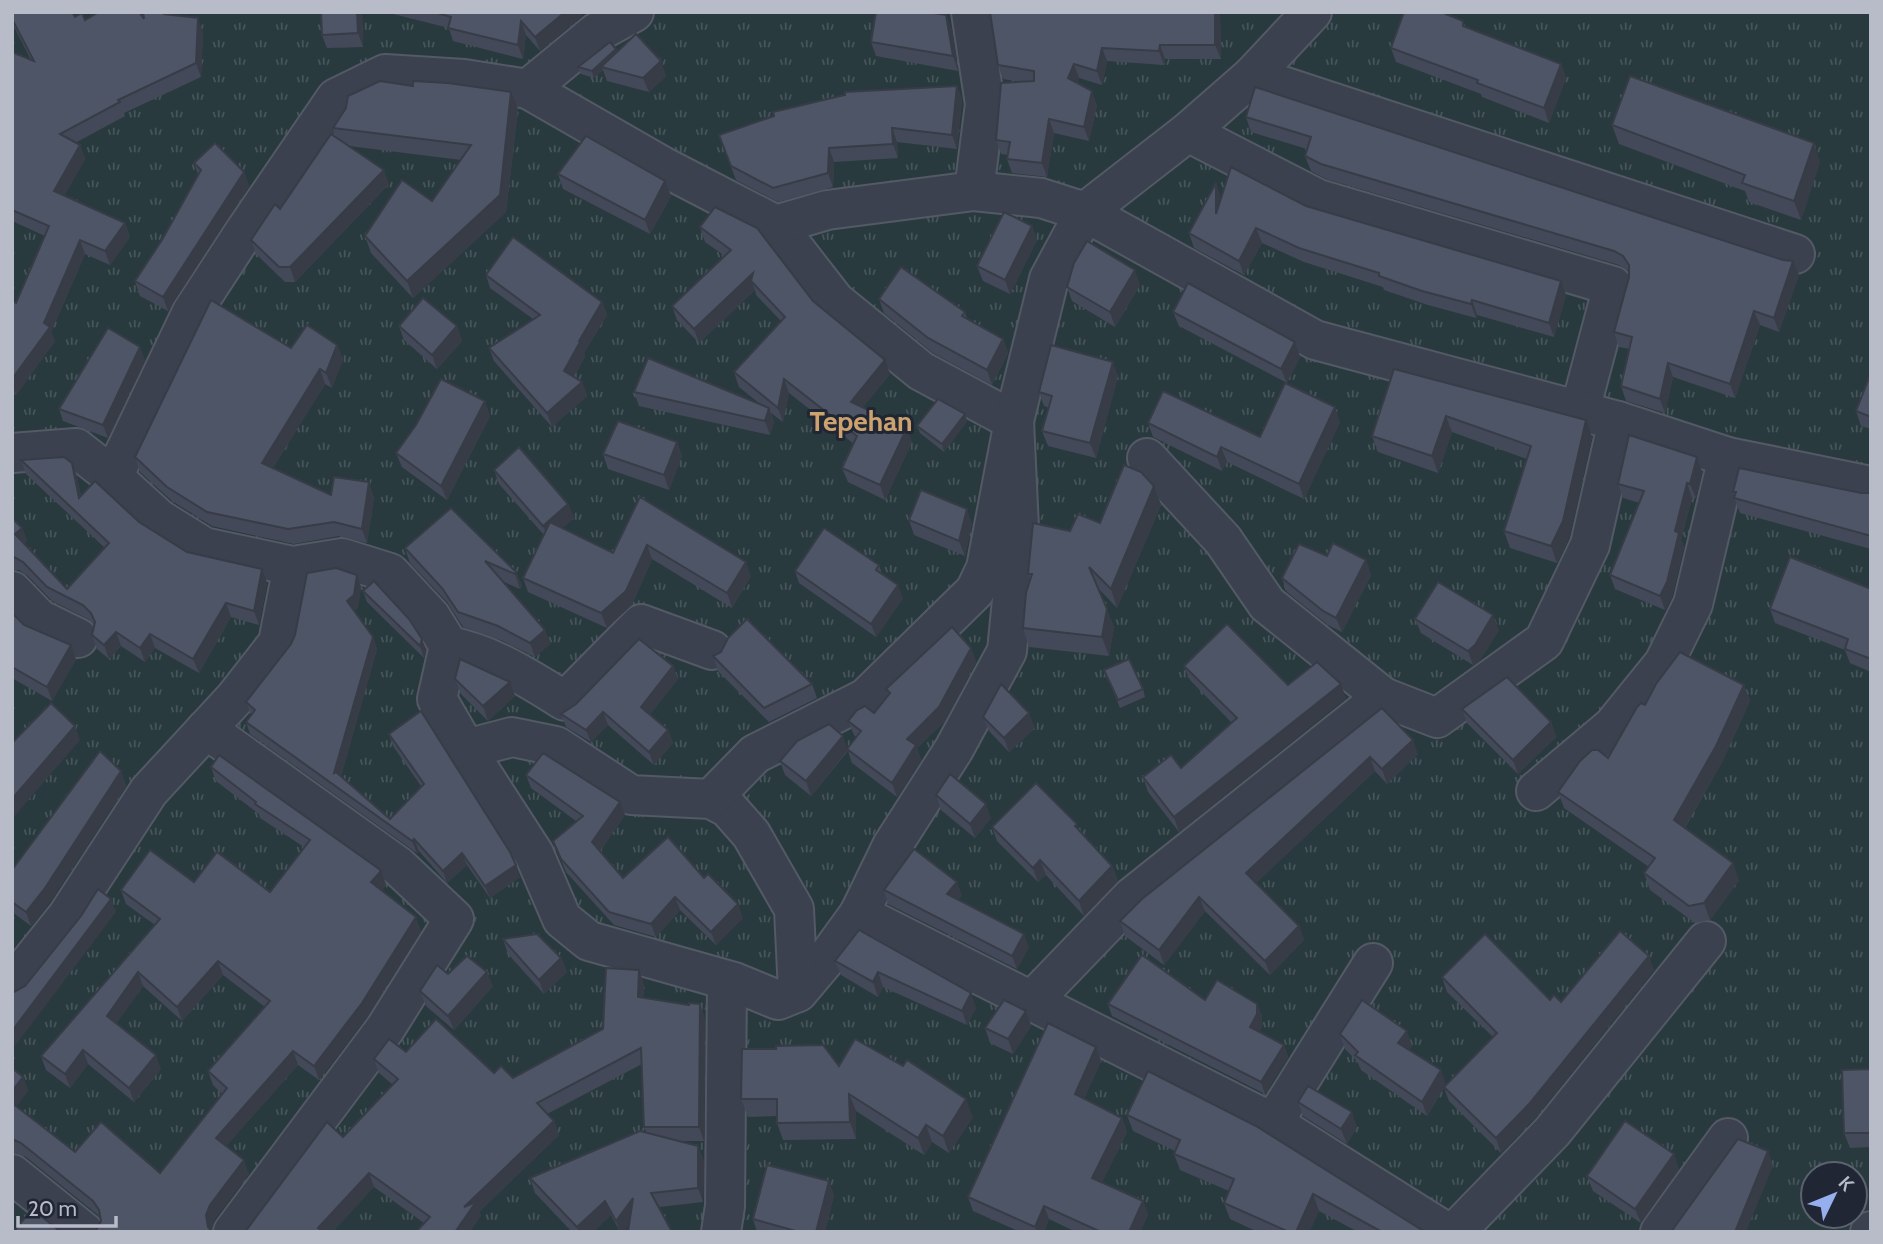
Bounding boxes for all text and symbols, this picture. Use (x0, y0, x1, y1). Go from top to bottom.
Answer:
district label: Tepehan (809, 404, 913, 438)
north arrow (1799, 1160, 1869, 1230)
text: K (1834, 1172, 1859, 1196)
scale bar (18, 1184, 116, 1228)
text: 20 m (28, 1196, 77, 1221)

